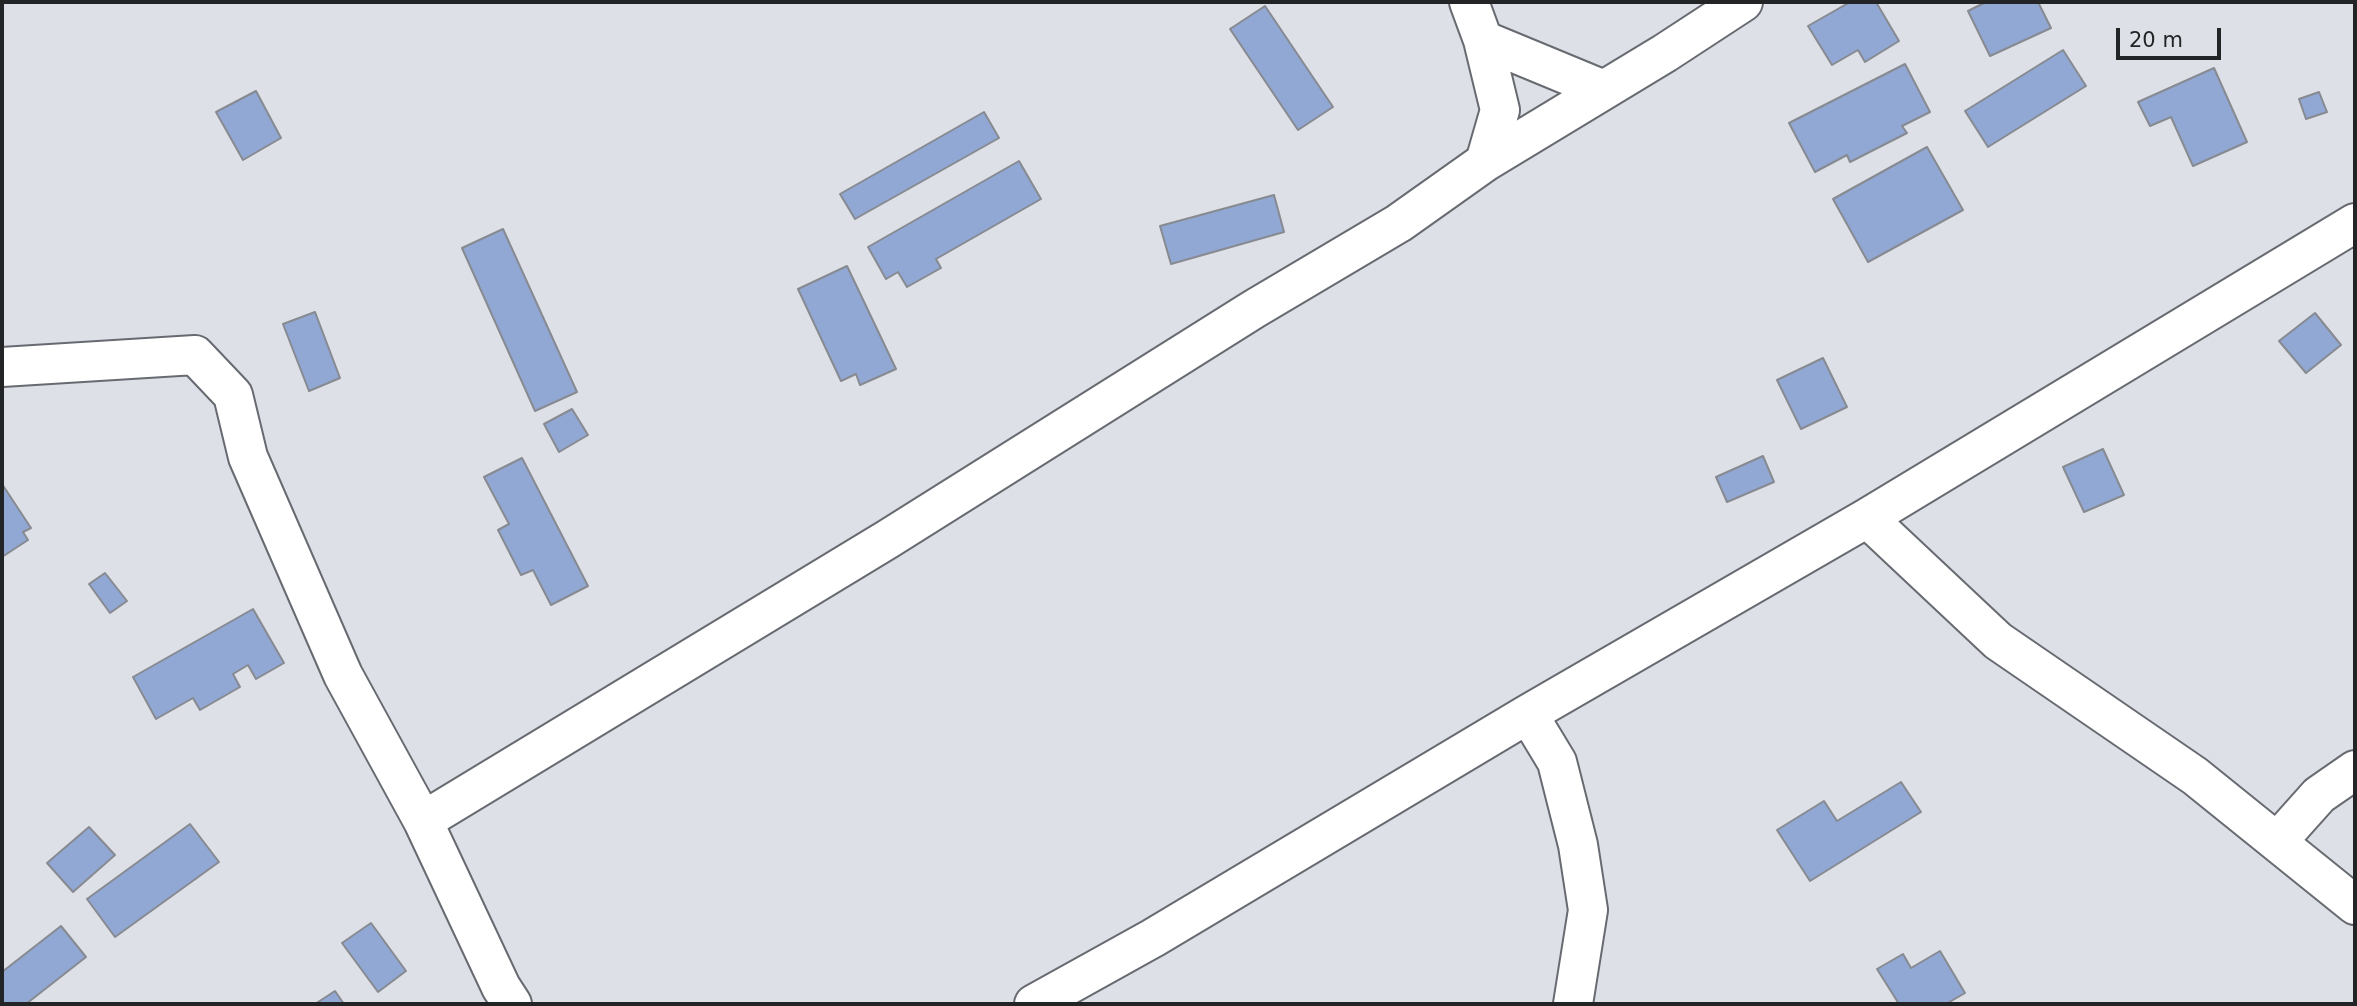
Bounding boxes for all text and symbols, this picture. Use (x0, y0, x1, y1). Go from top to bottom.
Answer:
scale bar (2119, 14, 2224, 58)
text: 20 m (2129, 28, 2183, 52)

